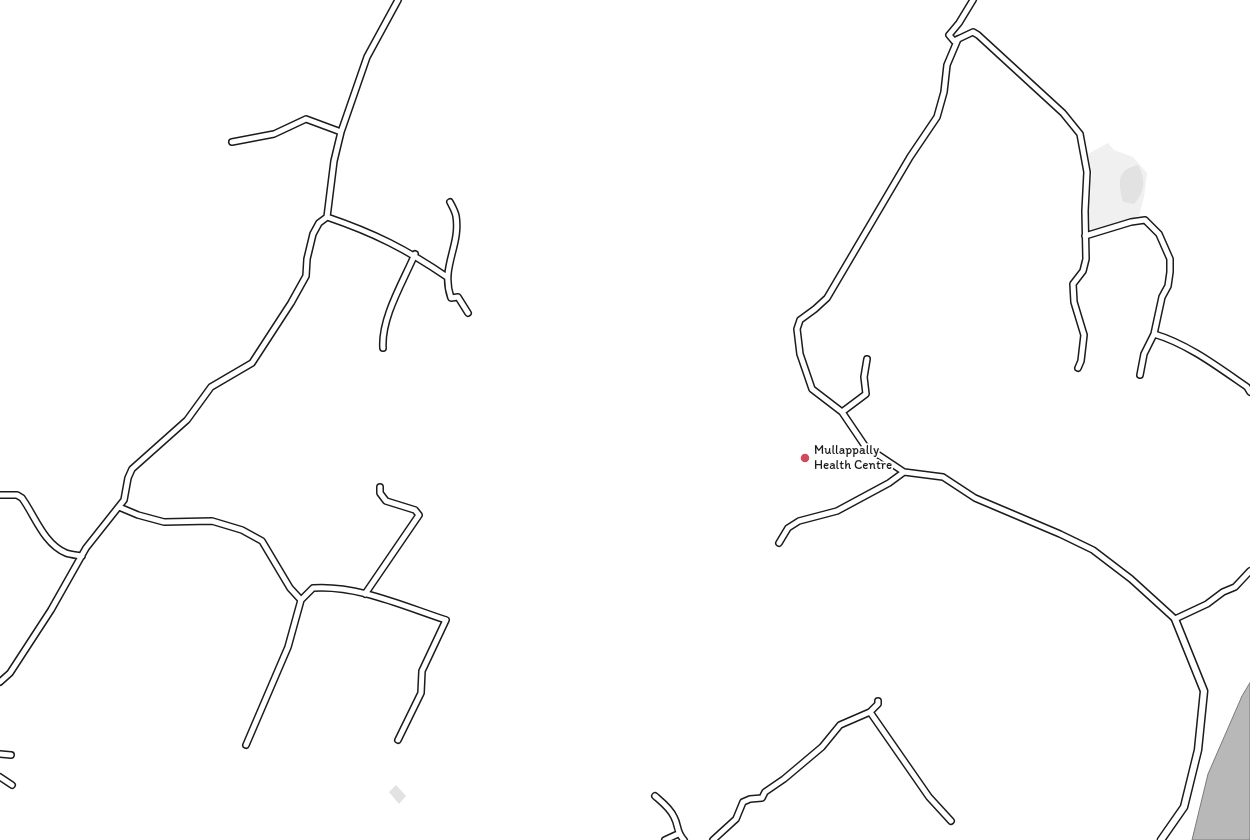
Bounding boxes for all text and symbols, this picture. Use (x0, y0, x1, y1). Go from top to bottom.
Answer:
place label: Mullappally Health Centre (814, 443, 892, 474)
marker: Mullappally Health Centre (799, 452, 811, 464)

